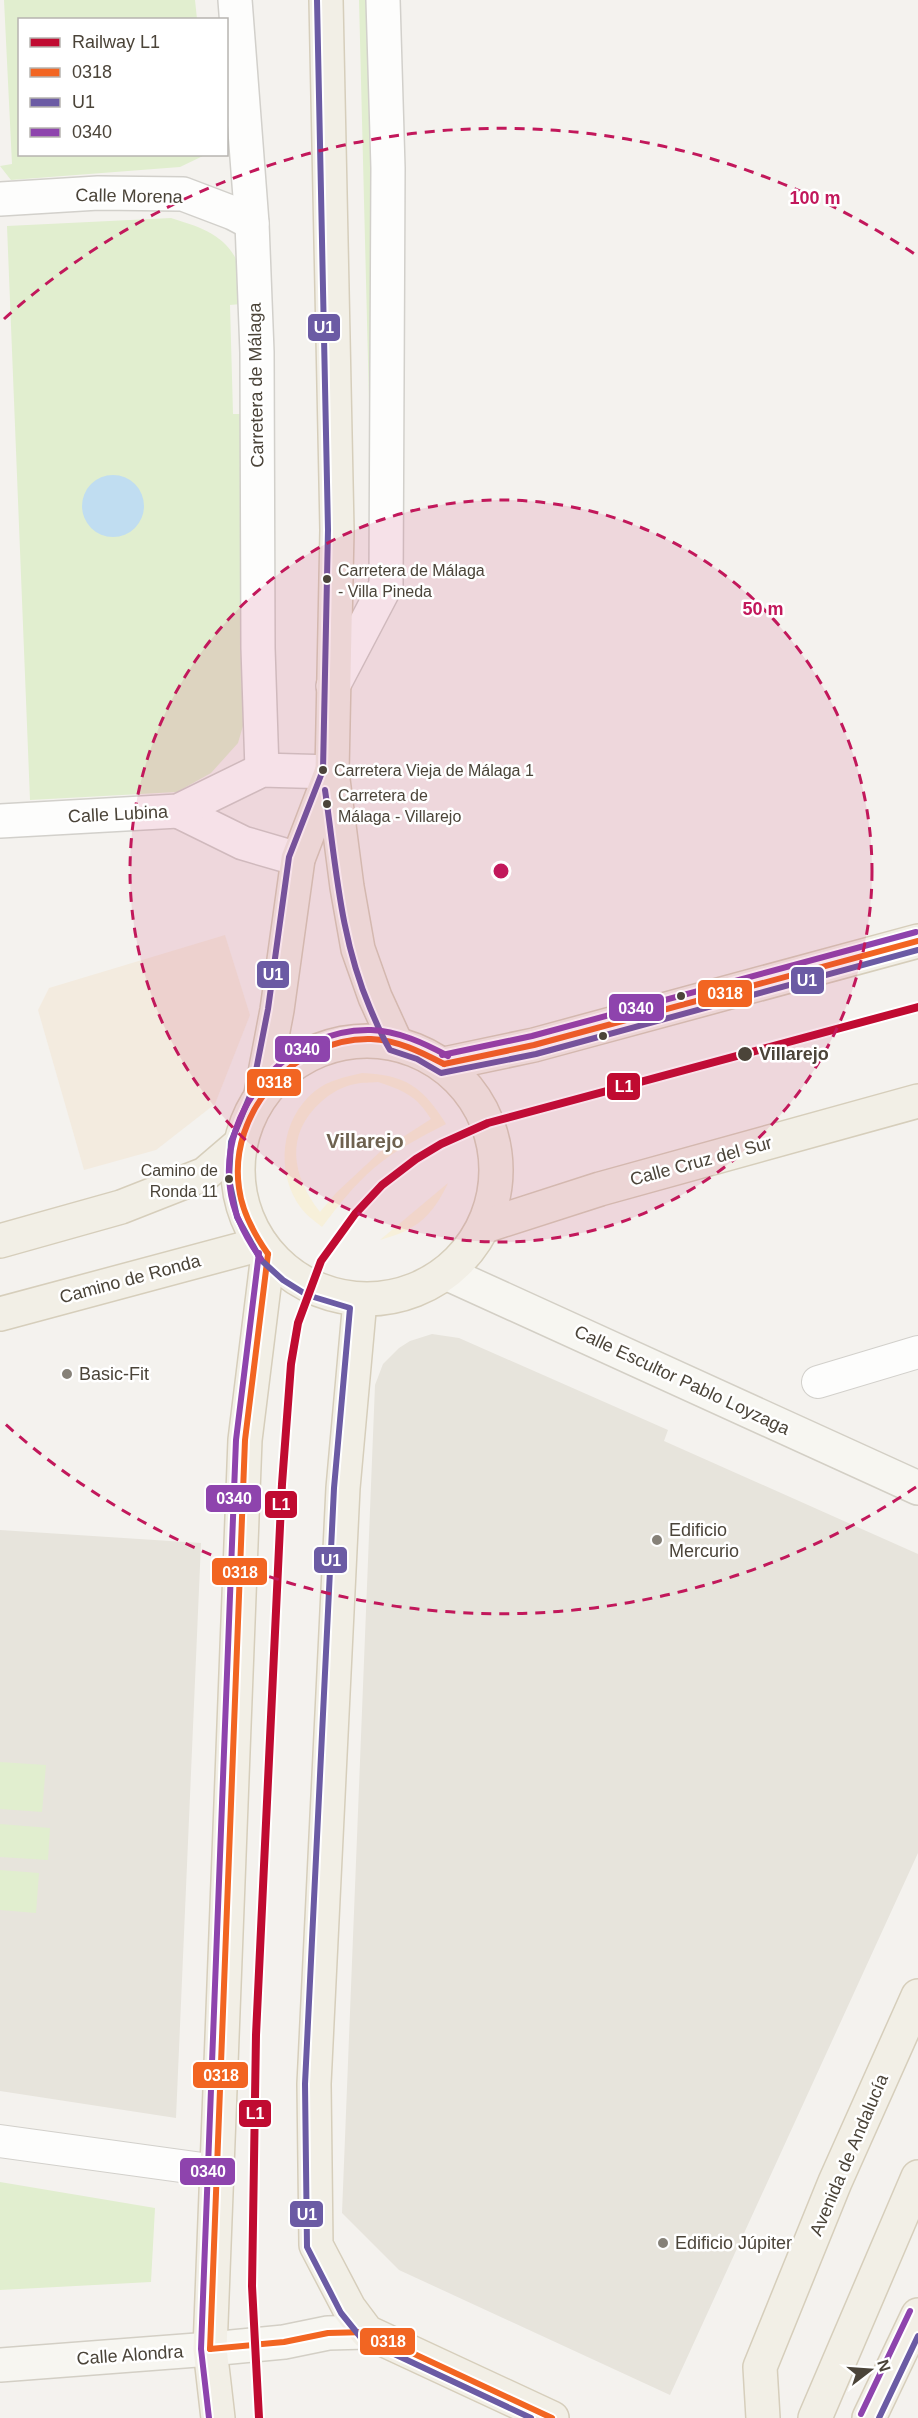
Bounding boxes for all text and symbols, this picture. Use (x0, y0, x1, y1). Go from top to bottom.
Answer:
legend (18, 18, 228, 156)
text: Railway L1 (72, 32, 160, 52)
text: 0318 (72, 62, 112, 82)
text: U1 (72, 92, 95, 112)
text: 0340 (72, 122, 112, 142)
street label: Calle Morena (75, 185, 184, 207)
text: 100 m (789, 188, 841, 208)
street label: Carretera de Málaga (245, 301, 267, 468)
line badge: U1 (307, 313, 341, 342)
text: U1 (314, 319, 334, 336)
place label: Carretera de Málaga - Villa Pineda (338, 562, 485, 600)
marker: Carretera de Málaga - Villa Pineda (321, 573, 333, 585)
text: 50 m (742, 599, 784, 619)
place label: Carretera Vieja de Málaga 1 (334, 762, 534, 779)
marker: Carretera Vieja de Málaga 1 (317, 764, 329, 776)
place label: Carretera de Málaga - Villarejo (338, 787, 461, 825)
marker: Carretera de Málaga - Villarejo (321, 798, 333, 810)
street label: Calle Lubina (68, 801, 169, 827)
centre of rings (491, 861, 511, 881)
line badge: U1 (256, 960, 290, 989)
text: U1 (263, 966, 283, 983)
line badge: U1 (790, 966, 825, 995)
text: U1 (797, 972, 817, 989)
line badge: 0318 (697, 979, 753, 1008)
text: 0318 (707, 985, 743, 1002)
unlabelled marker (675, 990, 687, 1002)
line badge: 0340 (608, 993, 665, 1022)
text: 0340 (618, 1000, 654, 1017)
unlabelled marker (597, 1030, 609, 1042)
line badge: 0340 (274, 1035, 331, 1063)
text: 0340 (284, 1041, 320, 1058)
place label: Villarejo (759, 1044, 829, 1064)
marker: Villarejo (736, 1045, 754, 1063)
line badge: 0318 (246, 1068, 302, 1097)
line badge: L1 (606, 1072, 641, 1101)
text: 0318 (256, 1074, 292, 1091)
text: L1 (615, 1078, 633, 1095)
district label: Villarejo (326, 1130, 404, 1152)
street label: Calle Cruz del Sur (628, 1132, 774, 1190)
place label: Camino de Ronda 11 (141, 1162, 218, 1200)
marker: Camino de Ronda 11 (223, 1173, 235, 1185)
street label: Camino de Ronda (57, 1250, 204, 1307)
street label: Calle Escultor Pablo Loyzaga (571, 1321, 794, 1439)
place label: Basic-Fit (79, 1364, 149, 1384)
marker: Basic-Fit (60, 1367, 74, 1381)
line badge: 0340 (205, 1484, 262, 1513)
text: 0340 (216, 1490, 252, 1507)
line badge: L1 (264, 1490, 298, 1519)
text: L1 (272, 1496, 290, 1513)
place label: Edificio Mercurio (669, 1520, 739, 1561)
marker: Edificio Mercurio (650, 1533, 664, 1547)
line badge: U1 (313, 1546, 348, 1574)
text: U1 (321, 1552, 341, 1569)
line badge: 0318 (211, 1557, 268, 1586)
text: 0318 (222, 1564, 258, 1581)
line badge: 0318 (192, 2061, 249, 2089)
text: 0318 (203, 2067, 239, 2084)
street label: Avenida de Andalucía (806, 2070, 893, 2239)
line badge: L1 (238, 2099, 272, 2128)
text: L1 (246, 2105, 264, 2122)
line badge: 0340 (179, 2157, 236, 2186)
text: 0340 (190, 2163, 226, 2180)
line badge: U1 (289, 2200, 324, 2228)
text: U1 (297, 2206, 317, 2223)
place label: Edificio Júpiter (675, 2233, 792, 2253)
marker: Edificio Júpiter (656, 2236, 670, 2250)
line badge: 0318 (359, 2327, 416, 2356)
text: 0318 (370, 2333, 406, 2350)
north arrow (840, 2340, 900, 2400)
street label: Calle Alondra (76, 2341, 185, 2369)
text: N (874, 2358, 894, 2374)

